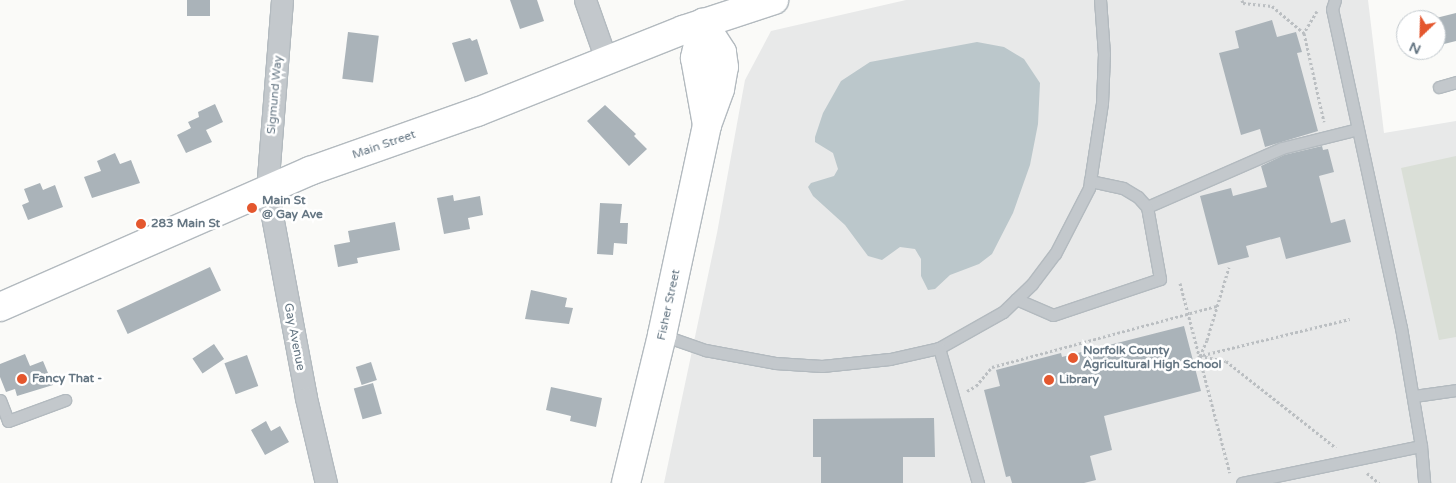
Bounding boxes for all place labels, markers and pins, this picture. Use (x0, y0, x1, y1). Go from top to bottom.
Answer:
place label: Main St @ Gay Ave (262, 194, 323, 222)
marker: Main St @ Gay Ave (246, 202, 258, 214)
place label: 283 Main St (151, 217, 220, 231)
marker: 283 Main St (135, 218, 147, 230)
place label: Norfolk County Agricultural High School (1083, 344, 1222, 372)
marker: Norfolk County Agricultural High School (1067, 352, 1079, 364)
place label: Fancy That - (32, 372, 102, 386)
marker: Fancy That - (16, 373, 28, 385)
place label: Library (1059, 373, 1099, 387)
marker: Library (1043, 374, 1055, 386)

